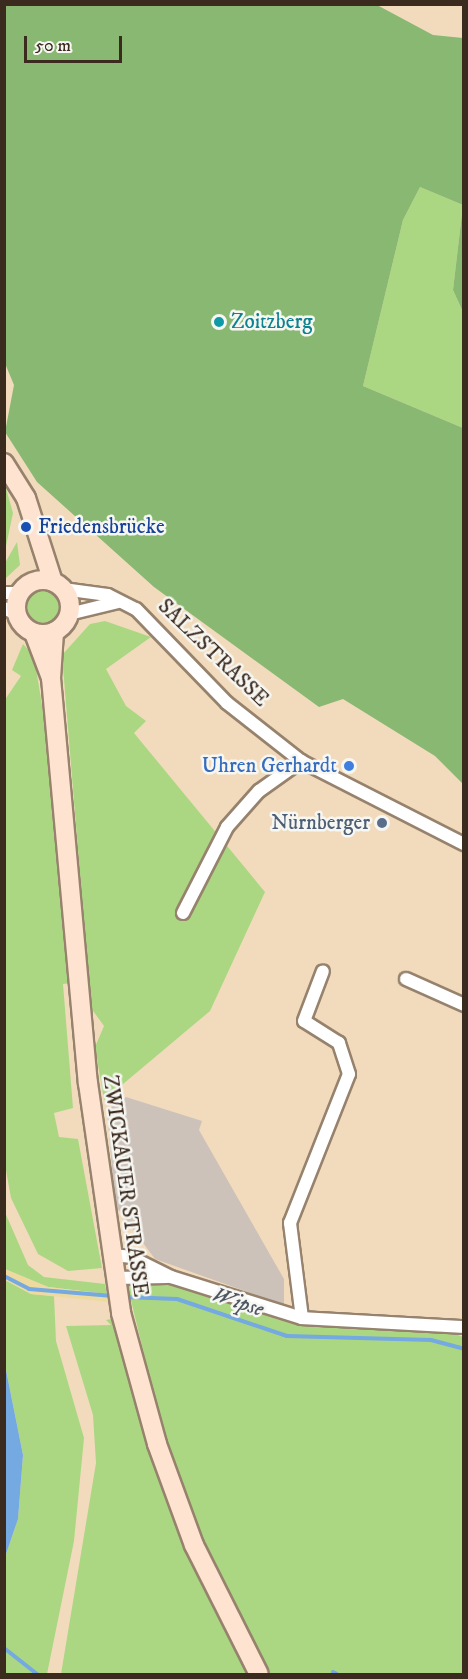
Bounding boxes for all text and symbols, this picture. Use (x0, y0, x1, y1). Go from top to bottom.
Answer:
scale bar (27, 24, 124, 62)
text: 50 m (35, 35, 71, 57)
place label: Zoitzberg (231, 309, 312, 335)
marker: Zoitzberg (212, 315, 226, 329)
place label: Friedensbrücke (38, 514, 165, 540)
marker: Friedensbrücke (19, 520, 33, 534)
street label: SALZSTRASSE (152, 594, 274, 712)
place label: Uhren Gerhardt (202, 753, 337, 779)
marker: Uhren Gerhardt (342, 759, 356, 773)
place label: Nürnberger (271, 810, 370, 836)
marker: Nürnberger (375, 816, 389, 830)
street label: ZWICKAUER STRASSE (97, 1074, 153, 1298)
water label: Wipse (209, 1281, 267, 1323)

